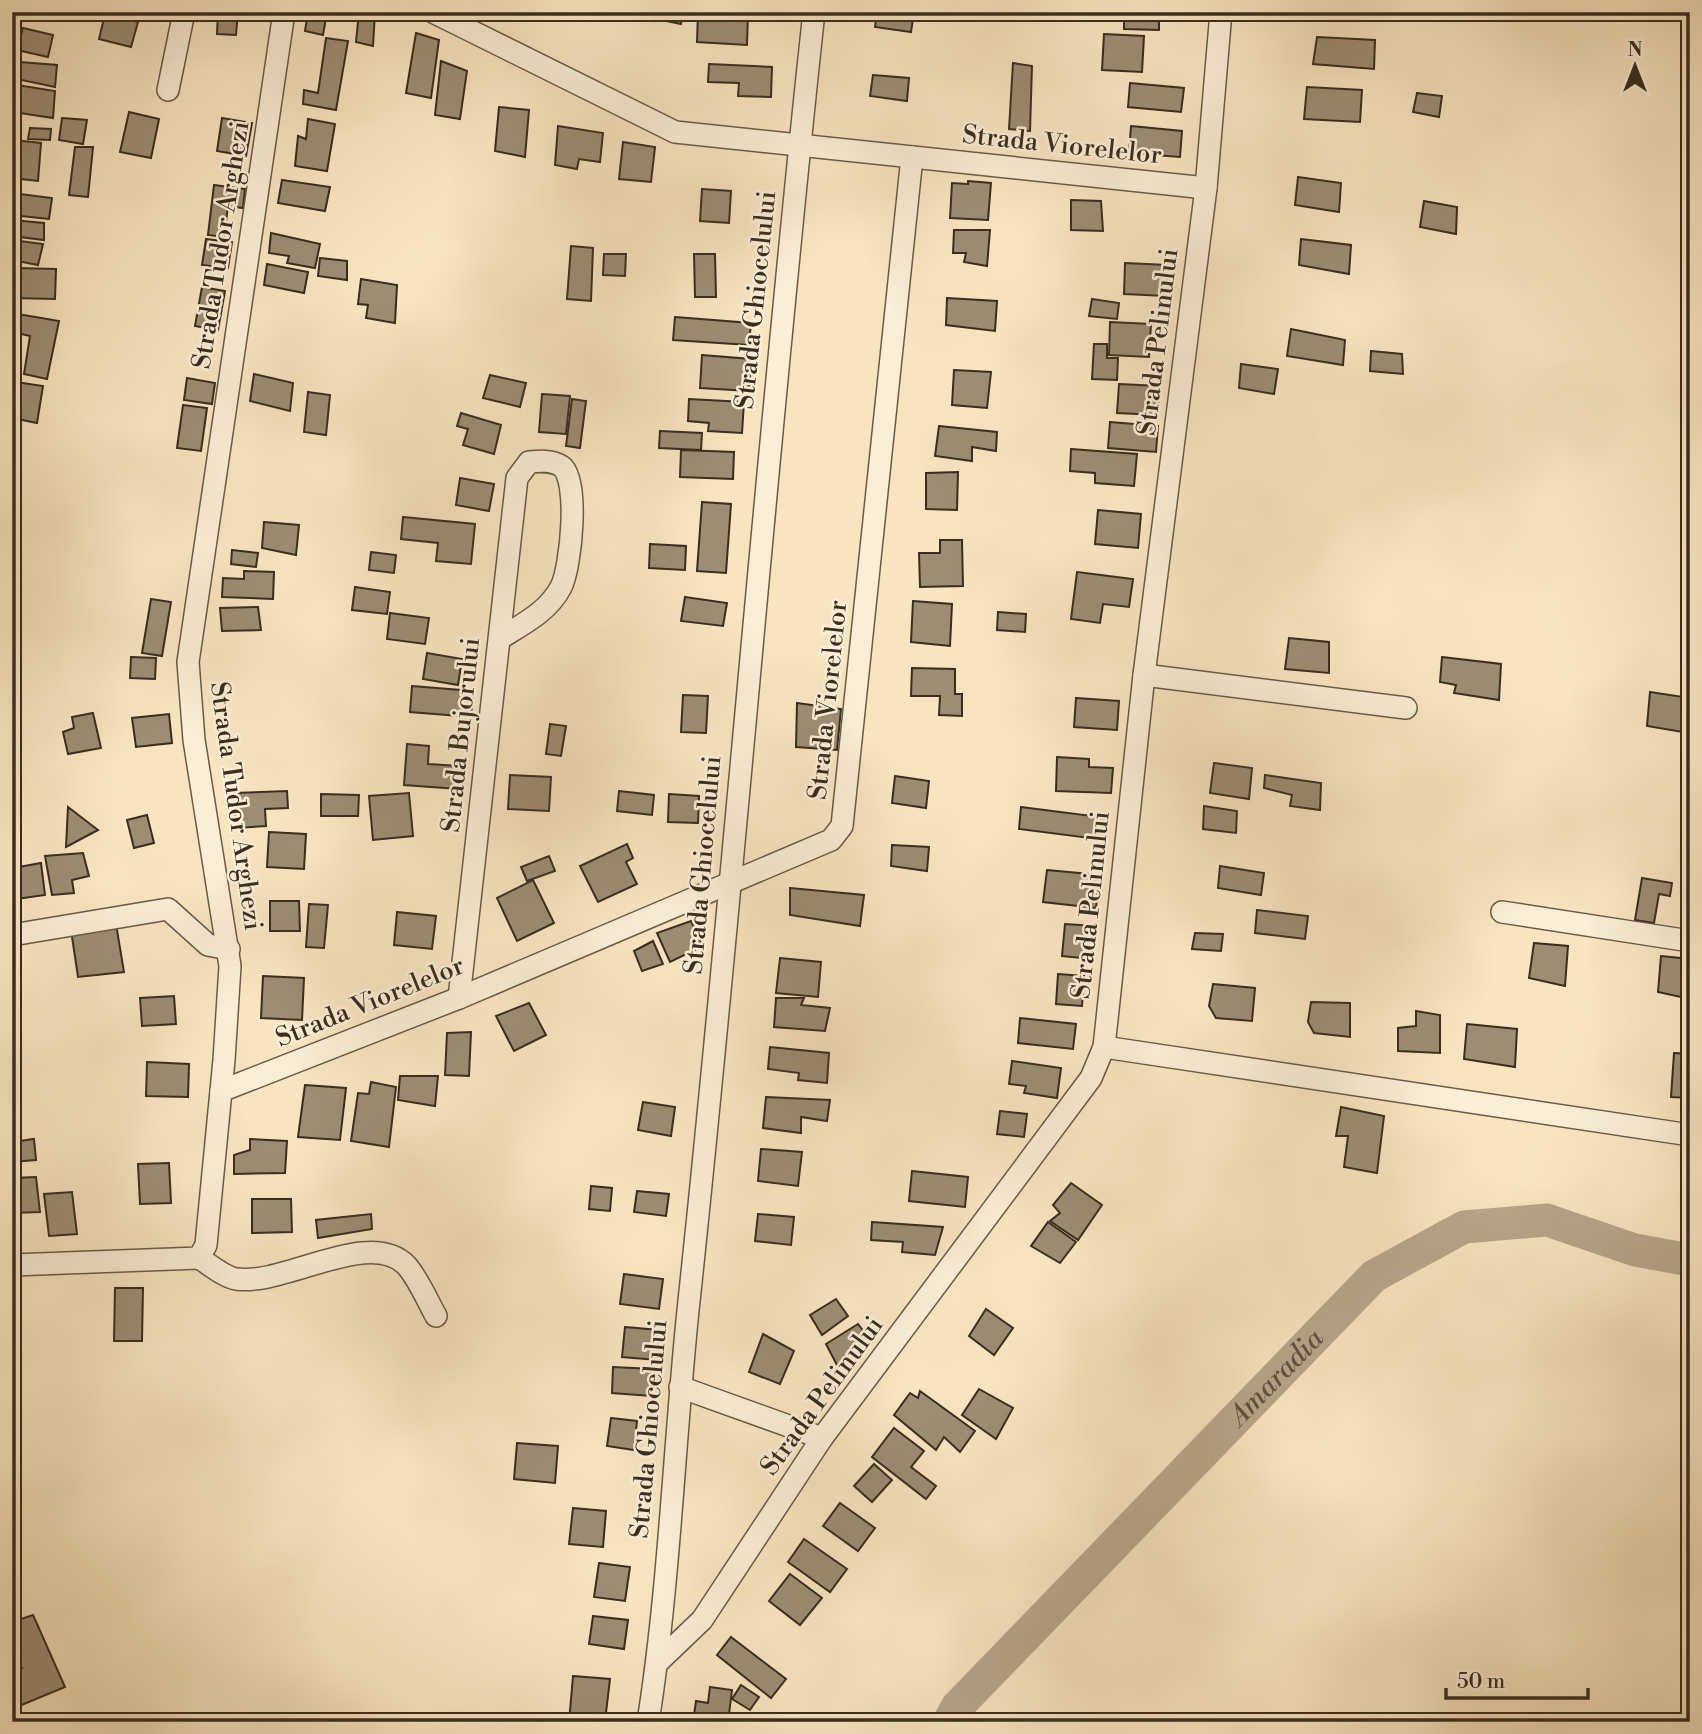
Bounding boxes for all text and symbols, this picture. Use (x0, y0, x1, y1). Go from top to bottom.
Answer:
north arrow (1600, 32, 1670, 102)
text: N (1627, 38, 1643, 62)
street label: Strada Tudor Arghezi (186, 119, 256, 371)
street label: Strada Viorelelor (961, 119, 1163, 171)
street label: Strada Ghiocelului (729, 189, 783, 411)
street label: Strada Pelinului (1131, 246, 1185, 438)
street label: Strada Viorelelor (802, 599, 854, 801)
street label: Strada Bujorului (435, 636, 487, 834)
street label: Strada Tudor Arghezi (203, 680, 269, 932)
street label: Strada Ghiocelului (677, 754, 729, 976)
street label: Strada Pelinului (1065, 810, 1117, 1000)
street label: Strada Viorelelor (271, 950, 469, 1054)
street label: Strada Pelinului (754, 1310, 890, 1482)
street label: Strada Ghiocelului (623, 1318, 675, 1540)
water label: Amaradia (1219, 1321, 1331, 1435)
scale bar (1446, 1657, 1588, 1701)
text: 50 m (1457, 1669, 1505, 1695)

